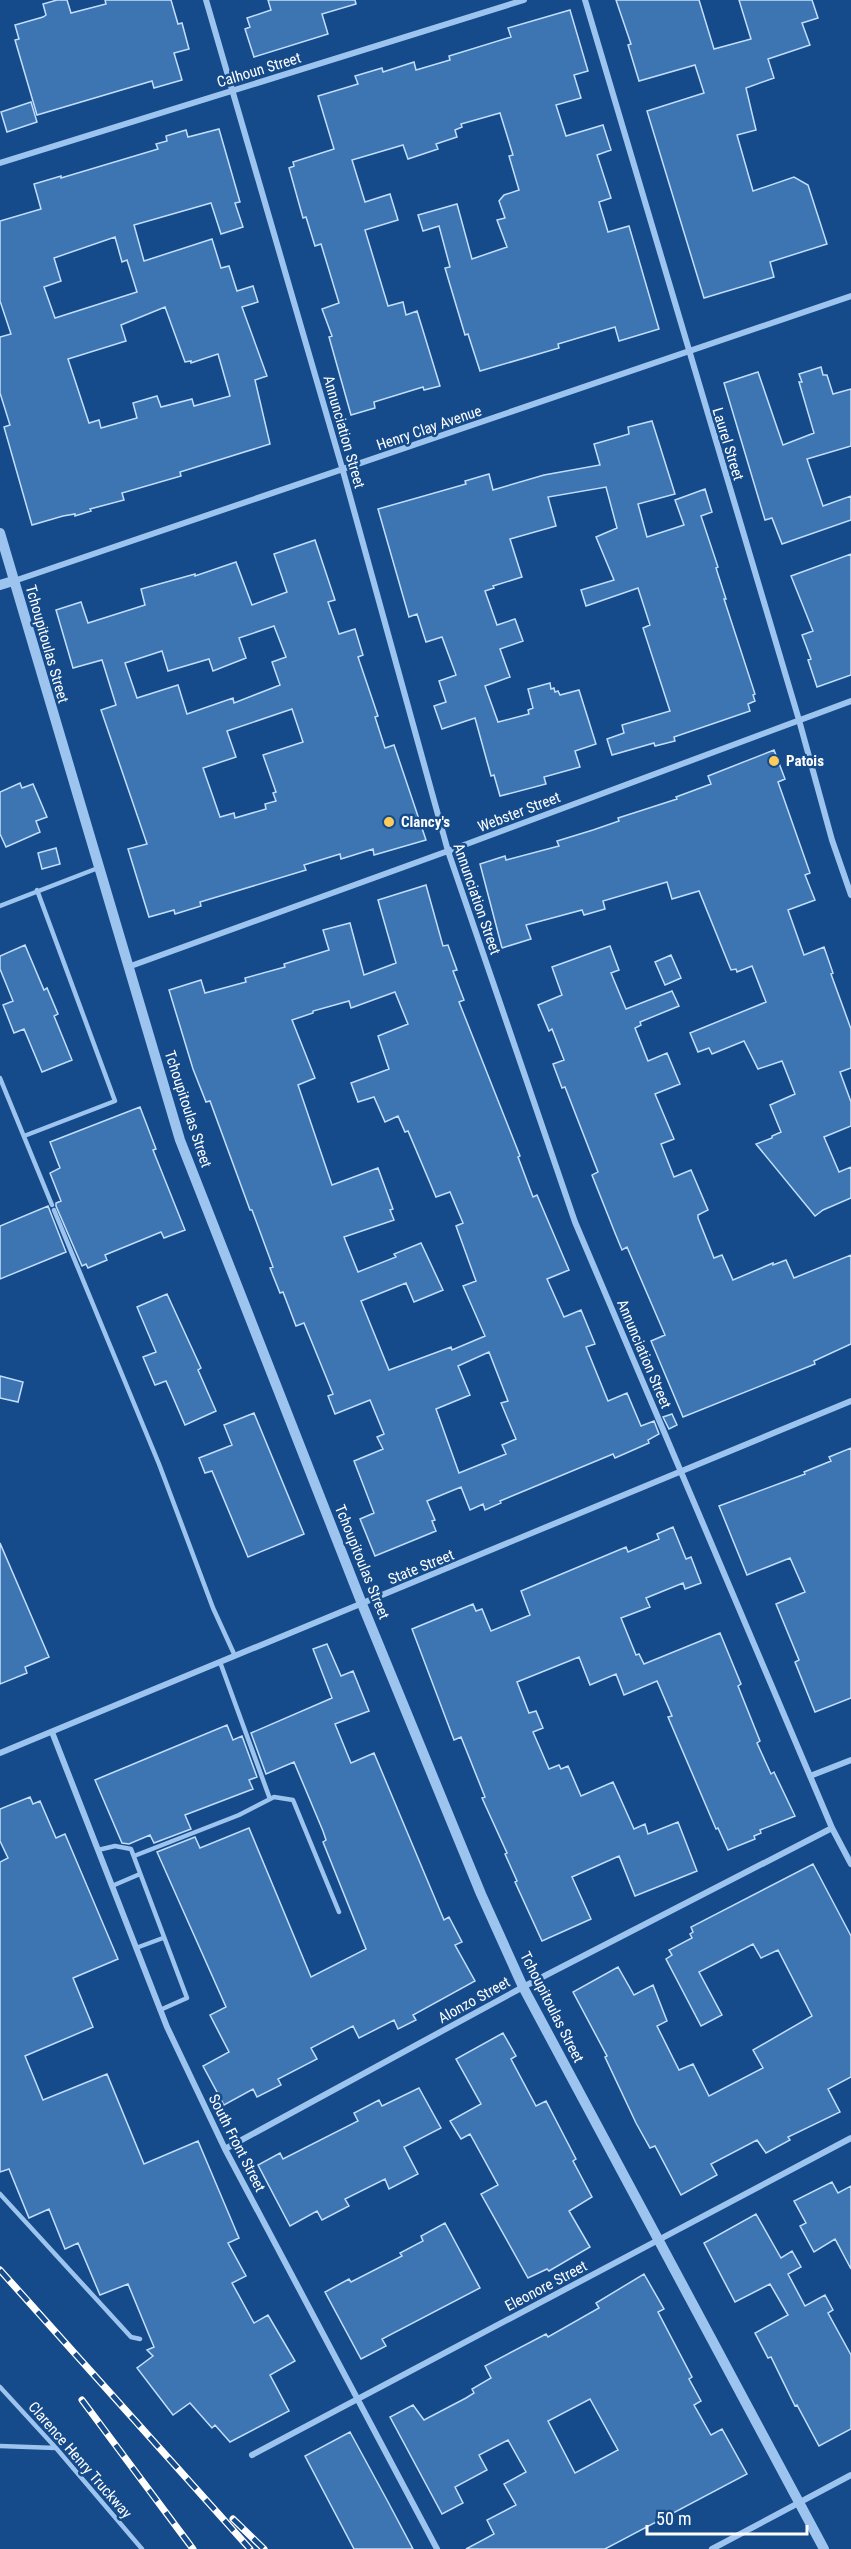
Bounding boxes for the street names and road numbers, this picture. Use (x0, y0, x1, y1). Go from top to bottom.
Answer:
street label: Calhoun Street (215, 49, 303, 91)
street label: Annunciation Street (319, 374, 369, 490)
street label: Henry Clay Avenue (374, 402, 484, 454)
street label: Laurel Street (708, 405, 748, 483)
street label: Tchoupitoulas Street (22, 583, 72, 705)
street label: Webster Street (475, 788, 563, 836)
street label: Annunciation Street (450, 841, 504, 957)
street label: Tchoupitoulas Street (161, 1048, 215, 1170)
street label: Annunciation Street (613, 1297, 675, 1411)
street label: Tchoupitoulas Street (331, 1502, 393, 1622)
street label: State Street (385, 1546, 457, 1588)
street label: Tchoupitoulas Street (516, 1949, 588, 2065)
street label: Alonzo Street (435, 1973, 513, 2027)
street label: South Front Street (205, 2091, 269, 2195)
street label: Eleonore Street (502, 2257, 590, 2315)
street label: Clarence Henry Truckway (24, 2398, 136, 2522)

